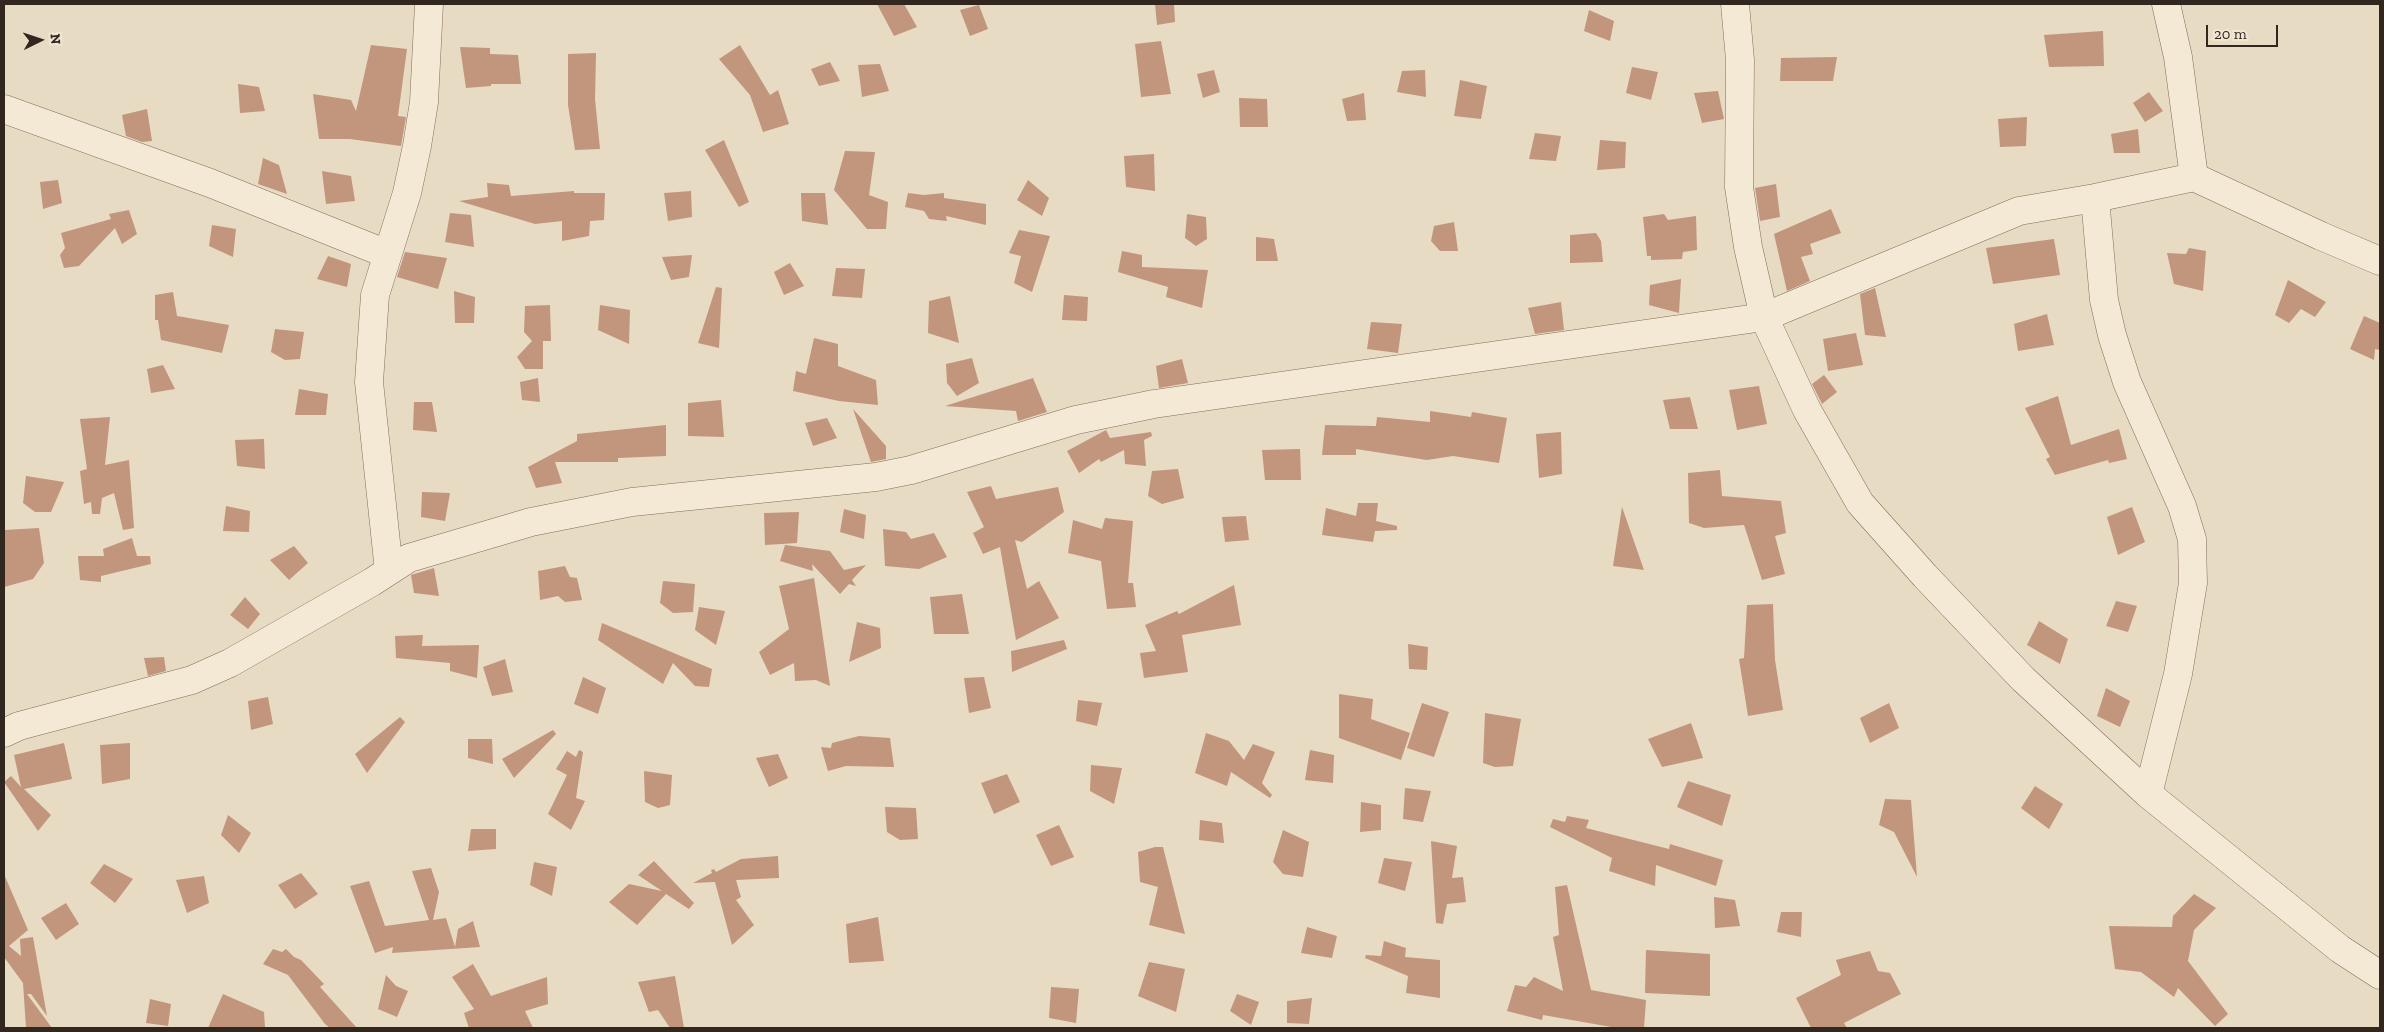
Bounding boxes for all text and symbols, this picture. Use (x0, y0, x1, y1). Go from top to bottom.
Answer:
north arrow (15, 15, 65, 65)
scale bar (2209, 15, 2282, 47)
text: 20 m (2214, 25, 2247, 43)
text: N (47, 33, 64, 45)

